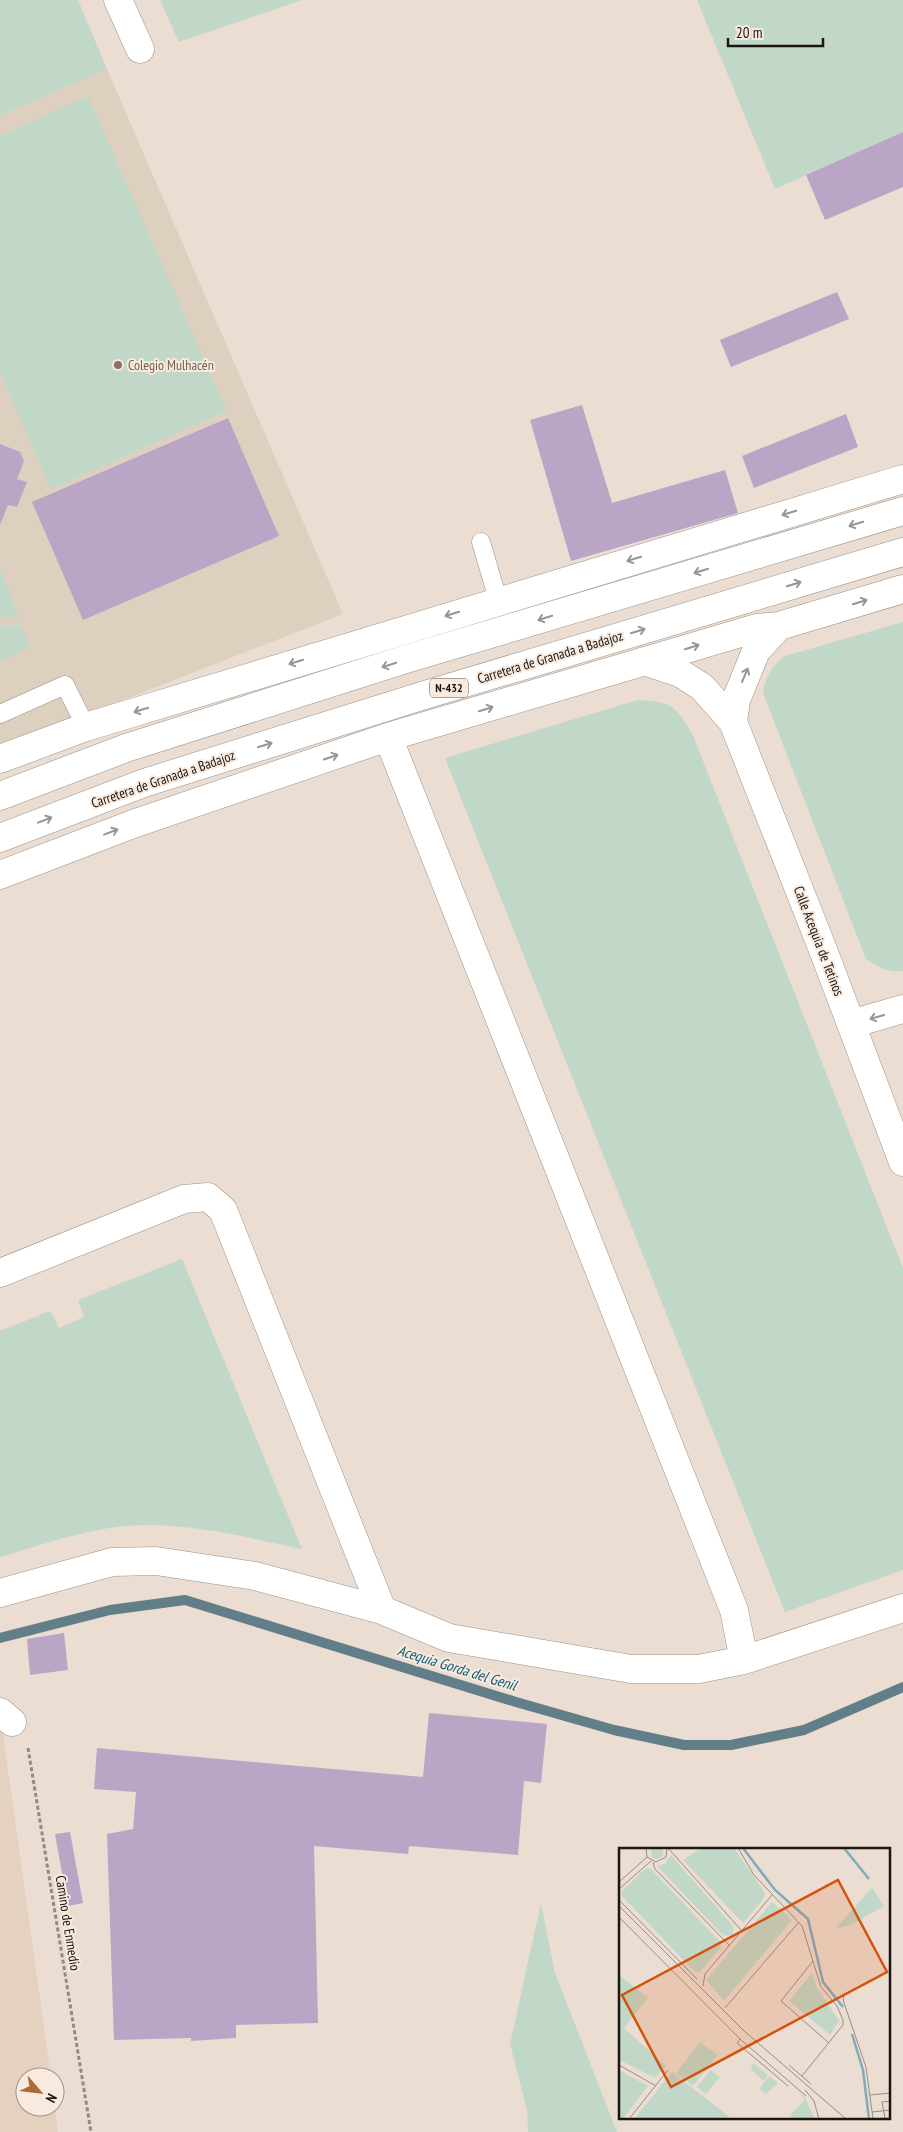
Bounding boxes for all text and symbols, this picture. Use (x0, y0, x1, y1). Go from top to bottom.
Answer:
scale bar (728, 15, 823, 47)
text: 20 m (736, 23, 762, 42)
place label: Colegio Mulhacén (128, 356, 214, 374)
marker: Colegio Mulhacén (112, 359, 124, 371)
one-way arrow (782, 508, 798, 518)
one-way arrow (849, 520, 865, 530)
one-way arrow (626, 555, 642, 565)
one-way arrow (693, 567, 709, 577)
one-way arrow (786, 579, 802, 589)
one-way arrow (851, 597, 867, 607)
one-way arrow (444, 610, 460, 620)
one-way arrow (537, 613, 553, 623)
one-way arrow (630, 625, 646, 635)
street label: Carretera de Granada a Badajoz (475, 626, 625, 688)
one-way arrow (684, 641, 700, 651)
one-way arrow (289, 658, 305, 667)
one-way arrow (382, 660, 398, 670)
one-way arrow (740, 668, 750, 683)
road number: N-432 (430, 678, 468, 698)
one-way arrow (478, 703, 494, 713)
one-way arrow (133, 705, 149, 715)
one-way arrow (257, 740, 273, 749)
street label: Carretera de Granada a Badajoz (89, 746, 237, 812)
one-way arrow (322, 752, 338, 761)
one-way arrow (37, 815, 53, 824)
one-way arrow (103, 827, 118, 836)
street label: Calle Acequia de Tetinos (790, 884, 848, 999)
one-way arrow (869, 1013, 885, 1022)
water label: Acequia Gorda del Genil (395, 1640, 520, 1695)
inset map (619, 1848, 890, 2120)
street label: Camino de Enmedio (52, 1874, 84, 1972)
north arrow (15, 2067, 65, 2117)
text: N (42, 2091, 61, 2106)

